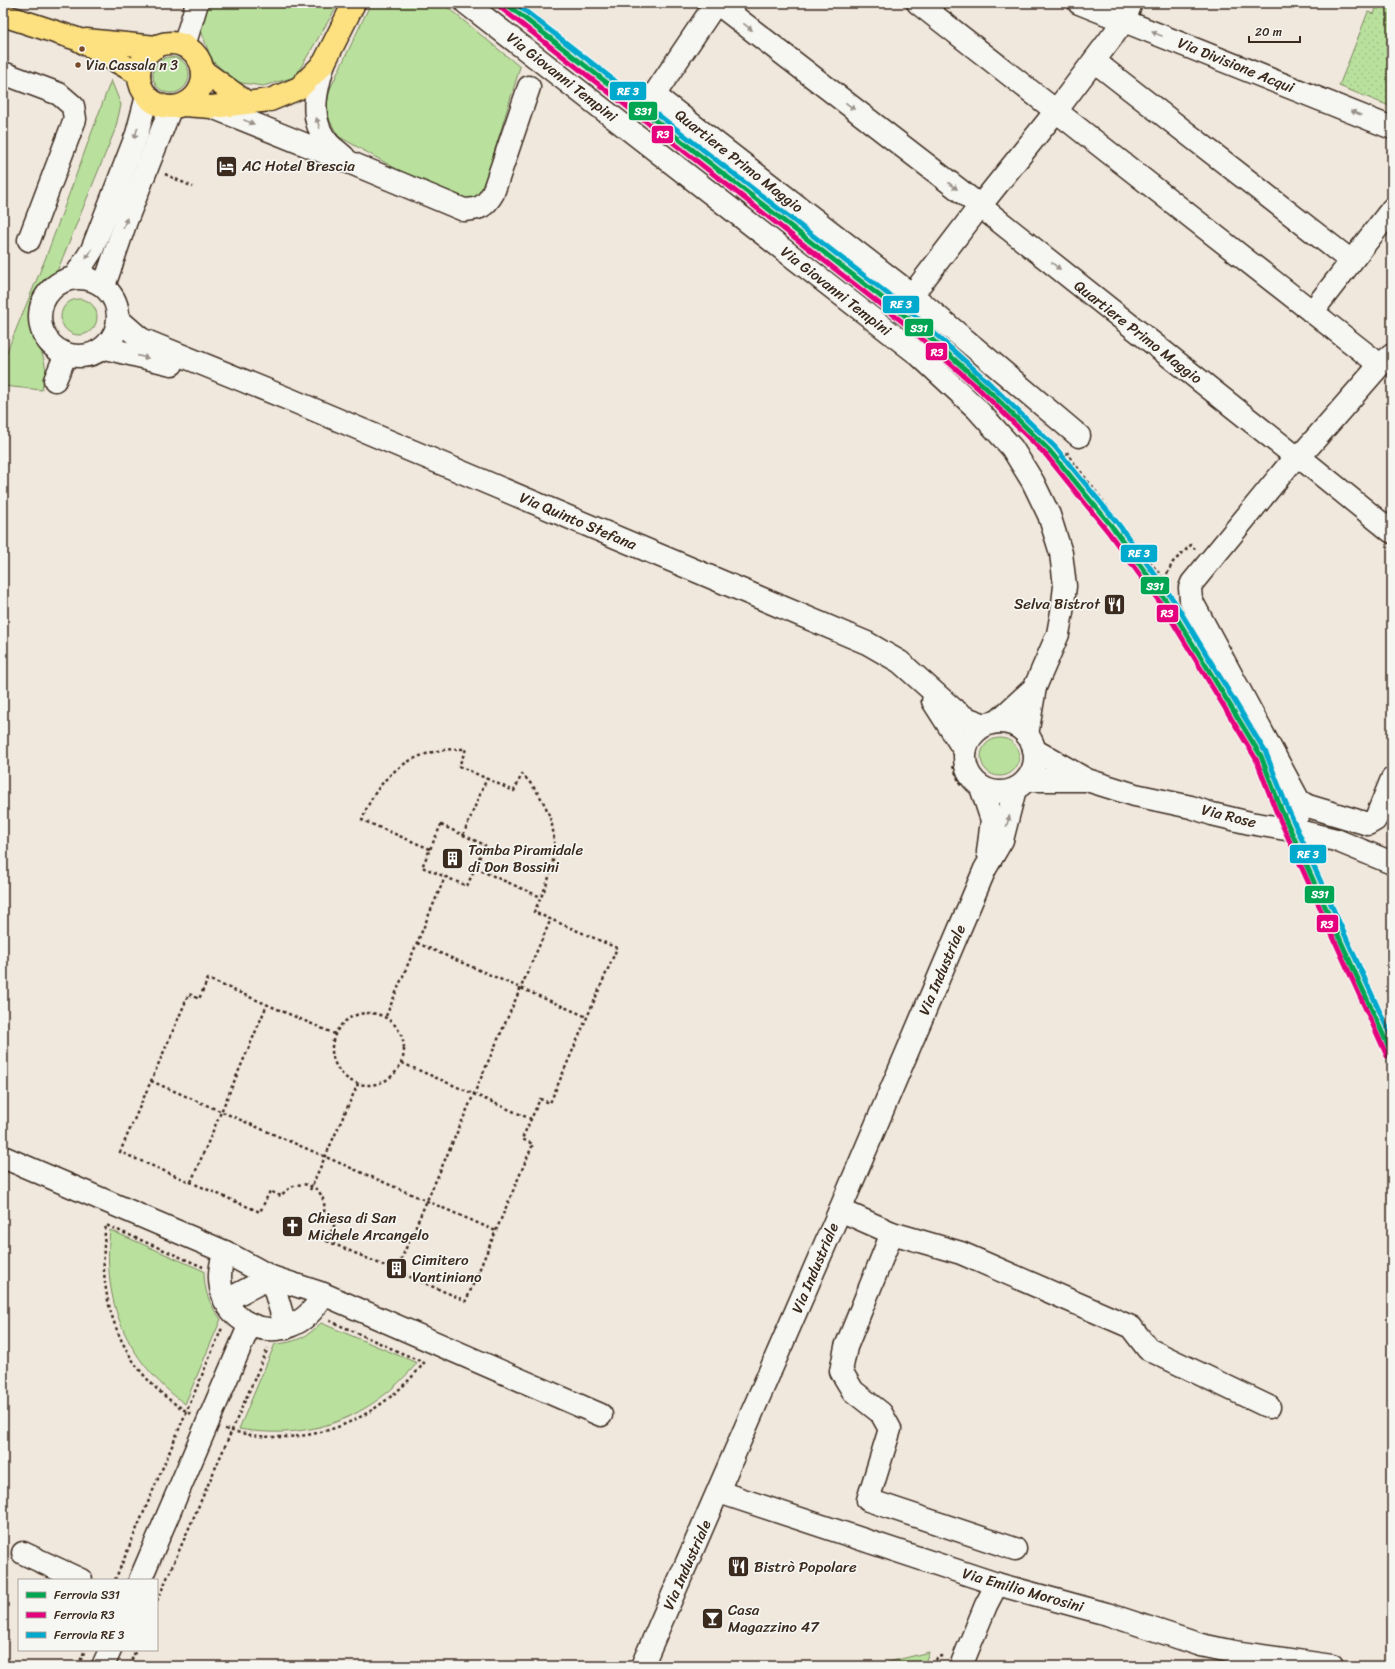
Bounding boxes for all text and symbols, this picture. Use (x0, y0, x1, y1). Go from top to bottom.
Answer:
scale bar (1249, 18, 1300, 44)
text: 20 m (1255, 21, 1282, 43)
one-way arrow (742, 23, 753, 31)
street label: Via Giovanni Tempini (501, 25, 624, 129)
one-way arrow (1151, 30, 1163, 36)
street label: Via Divisione Acqui (1174, 30, 1299, 101)
unlabelled marker (77, 44, 87, 54)
place label: Via Cassala n 3 (86, 53, 178, 78)
marker: Via Cassala n 3 (73, 60, 83, 70)
line badge: RE 3 (609, 81, 647, 101)
text: RE 3 (616, 82, 640, 101)
line badge: S31 (628, 101, 658, 121)
text: S31 (633, 102, 652, 121)
street label: Quartiere Primo Maggio (669, 102, 809, 220)
one-way arrow (845, 102, 856, 111)
one-way arrow (1349, 110, 1361, 116)
one-way arrow (315, 117, 321, 129)
one-way arrow (243, 119, 255, 125)
line badge: R3 (651, 125, 674, 144)
text: R3 (656, 125, 670, 144)
one-way arrow (133, 128, 139, 140)
hotel icon: AC Hotel Brescia (213, 153, 239, 179)
place label: AC Hotel Brescia (241, 153, 355, 179)
one-way arrow (948, 181, 959, 190)
one-way arrow (122, 216, 128, 228)
street label: Via Giovanni Tempini (775, 239, 898, 343)
one-way arrow (86, 248, 93, 260)
one-way arrow (1050, 262, 1061, 271)
street label: Quartiere Primo Maggio (1068, 273, 1208, 391)
line badge: RE 3 (882, 295, 920, 314)
text: RE 3 (889, 295, 913, 314)
line badge: S31 (904, 318, 934, 337)
text: S31 (909, 319, 928, 338)
line badge: R3 (925, 342, 948, 361)
text: R3 (930, 343, 944, 362)
one-way arrow (137, 354, 149, 360)
street label: Via Quinto Stefana (515, 485, 641, 558)
line badge: RE 3 (1120, 544, 1158, 563)
text: RE 3 (1127, 544, 1151, 563)
line badge: S31 (1140, 576, 1170, 595)
text: S31 (1145, 577, 1164, 596)
place label: Selva Bistrot (1014, 591, 1101, 617)
restaurant icon: Selva Bistrot (1102, 591, 1128, 617)
line badge: R3 (1156, 604, 1179, 623)
text: R3 (1160, 604, 1174, 623)
street label: Via Rose (1199, 797, 1259, 835)
one-way arrow (1005, 815, 1011, 827)
place label: Tomba Piramidale di Don Bossini (468, 837, 584, 880)
line badge: RE 3 (1289, 844, 1327, 864)
text: RE 3 (1296, 845, 1320, 864)
building icon: Tomba Piramidale di Don Bossini (439, 846, 465, 872)
line badge: S31 (1304, 885, 1335, 904)
text: S31 (1310, 885, 1329, 904)
line badge: R3 (1316, 914, 1339, 933)
text: R3 (1320, 915, 1334, 934)
street label: Via Industriale (911, 921, 973, 1019)
place label: Chiesa di San Michele Arcangelo (308, 1205, 430, 1248)
church icon: Chiesa di San Michele Arcangelo (280, 1214, 306, 1240)
street label: Via Industriale (784, 1219, 846, 1317)
place label: Cimitero Vantiniano (412, 1247, 482, 1290)
building icon: Cimitero Vantiniano (384, 1256, 410, 1282)
street label: Via Industriale (656, 1516, 718, 1614)
restaurant icon: Bistrò Popolare (725, 1554, 751, 1580)
place label: Bistrò Popolare (754, 1554, 857, 1580)
street label: Via Emilio Morosini (959, 1560, 1088, 1620)
legend (18, 1579, 158, 1651)
text: Ferrovia S31 (54, 1584, 120, 1606)
place label: Casa Magazzino 47 (728, 1597, 820, 1640)
text: Ferrovia R3 (54, 1604, 115, 1626)
bar icon: Casa Magazzino 47 (699, 1606, 725, 1632)
text: Ferrovia RE 3 (54, 1624, 125, 1646)

